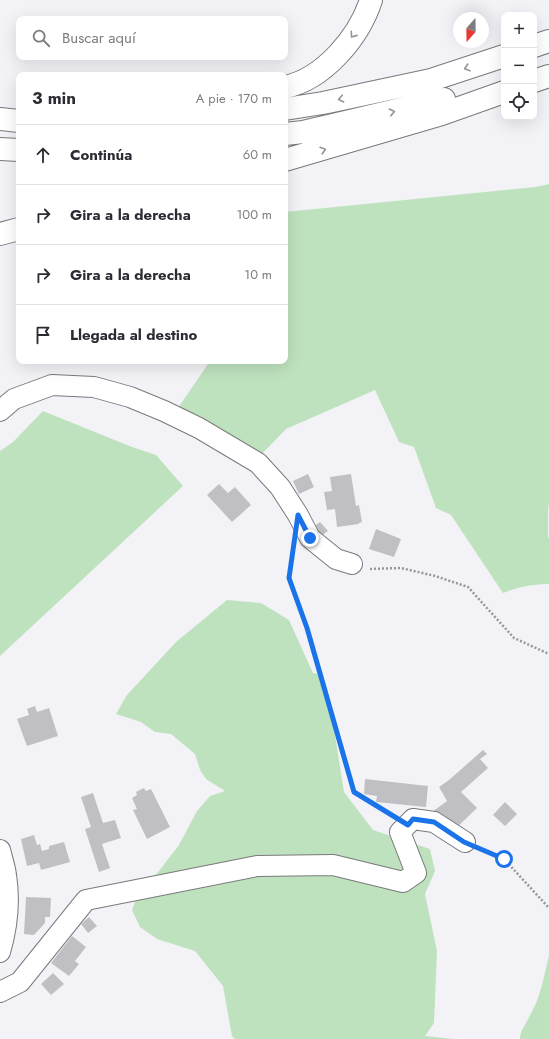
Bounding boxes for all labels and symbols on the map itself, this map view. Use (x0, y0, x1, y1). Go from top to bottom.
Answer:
north arrow (453, 12, 489, 48)
one-way arrow (351, 30, 358, 37)
one-way arrow (464, 63, 471, 72)
one-way arrow (338, 94, 344, 102)
one-way arrow (388, 108, 395, 116)
one-way arrow (319, 146, 326, 155)
route end (301, 529, 319, 547)
route start (495, 850, 513, 868)

